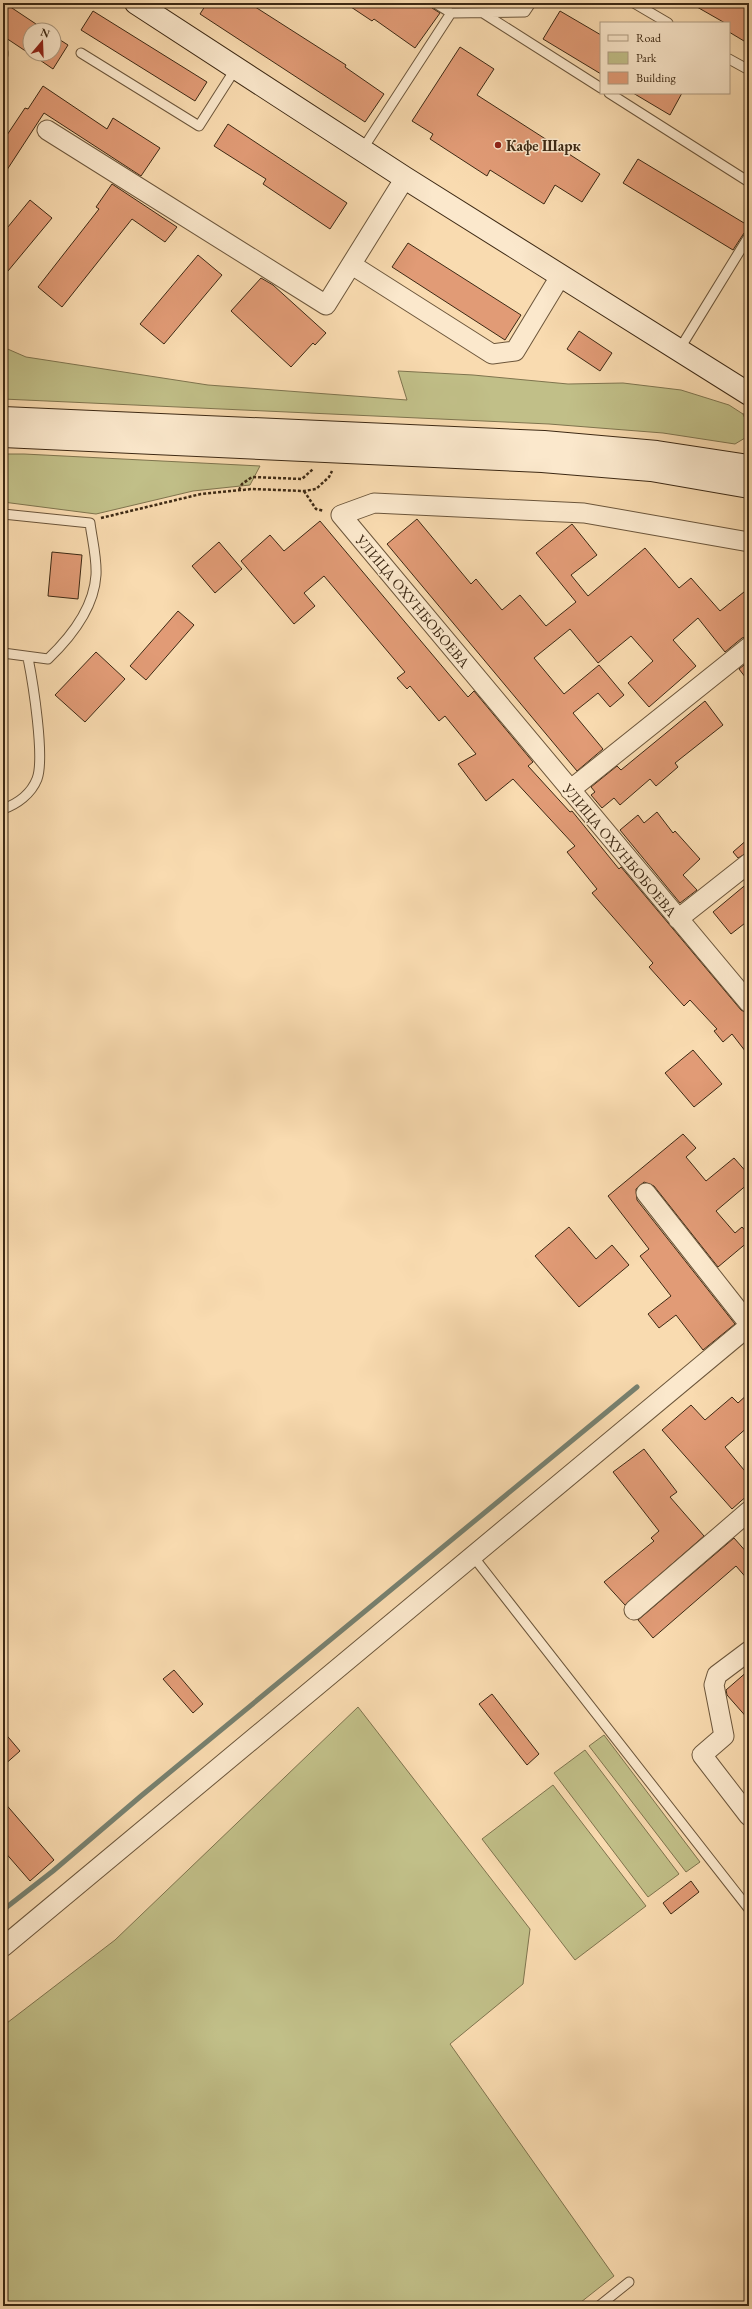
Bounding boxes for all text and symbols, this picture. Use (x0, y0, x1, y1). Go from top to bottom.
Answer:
north arrow (22, 22, 62, 62)
legend (600, 22, 730, 94)
text: N (39, 24, 52, 41)
text: Road (636, 30, 662, 46)
text: Park (636, 50, 657, 66)
text: Building (636, 70, 677, 86)
place label: Кафе Шарк (506, 136, 582, 155)
marker: Кафе Шарк (493, 140, 503, 150)
street label: УЛИЦА ОХУНБОБОЕВА (351, 530, 475, 672)
street label: УЛИЦА ОХУНБОБОЕВА (558, 779, 682, 921)

